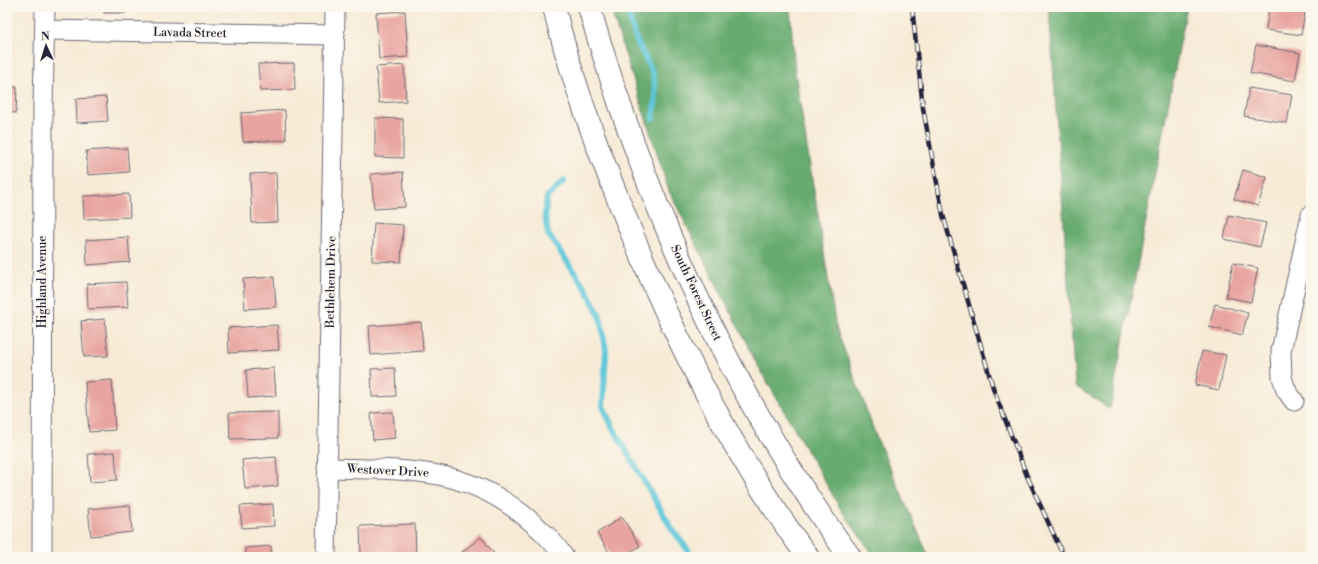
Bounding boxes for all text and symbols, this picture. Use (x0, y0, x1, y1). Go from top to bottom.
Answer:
street label: Lavada Street (153, 25, 228, 41)
north arrow (26, 26, 66, 66)
text: N (41, 30, 50, 44)
street label: Highland Avenue (35, 236, 50, 328)
street label: Bethlehem Drive (323, 236, 339, 329)
street label: South Forest Street (667, 243, 725, 344)
street label: Westover Drive (346, 461, 429, 481)

